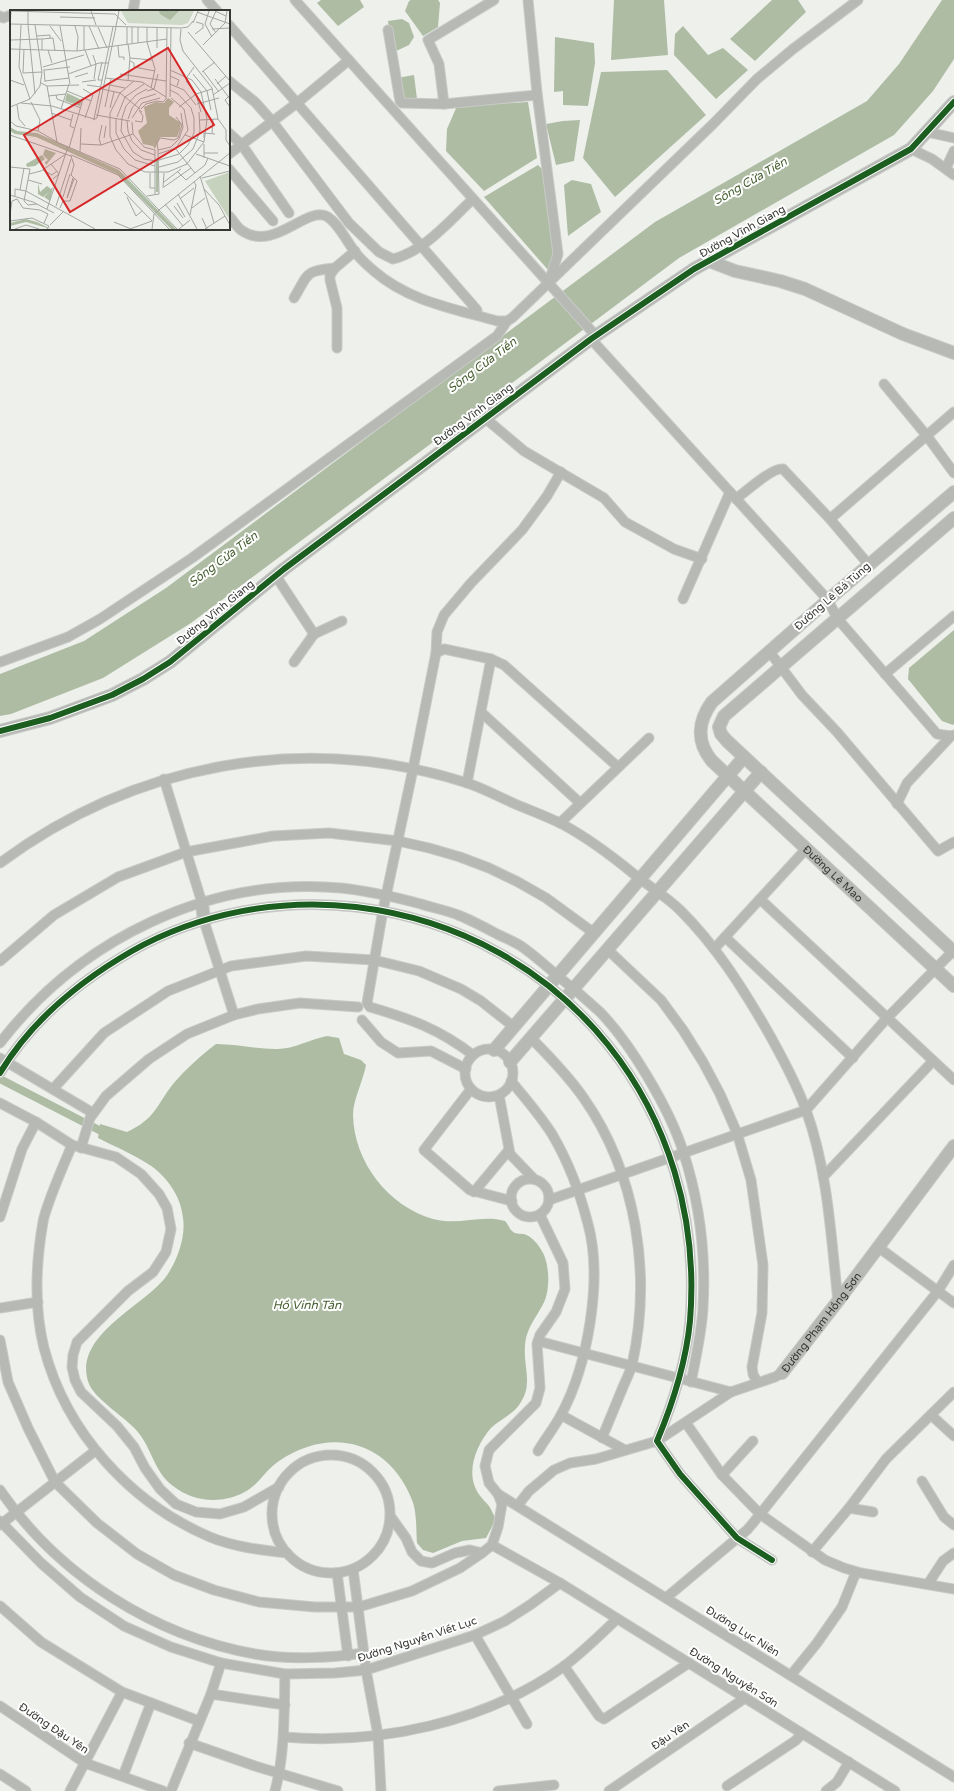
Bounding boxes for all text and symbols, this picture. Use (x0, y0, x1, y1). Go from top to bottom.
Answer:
inset map (10, 10, 230, 230)
water label: Sông Cửa Tiền (711, 154, 790, 208)
street label: Đường Vĩnh Giang (697, 202, 787, 260)
water label: Sông Cửa Tiền (445, 334, 520, 395)
street label: Đường Vĩnh Giang (431, 380, 516, 449)
water label: Sông Cửa Tiền (186, 528, 261, 589)
street label: Đường Lê Bá Tùng (792, 560, 873, 633)
street label: Đường Vĩnh Giang (174, 577, 257, 648)
street label: Đường Lê Mao (800, 843, 866, 905)
street label: Đường Phạm Hồng Sơn (779, 1270, 864, 1375)
water label: Hồ Vinh Tân (273, 1298, 342, 1312)
street label: Đường Lục Niên (704, 1604, 782, 1659)
street label: Đường Nguyễn Viết Lục (356, 1614, 479, 1665)
street label: Đường Nguyễn Sơn (687, 1645, 781, 1710)
street label: Đường Đậu Yên (16, 1700, 91, 1757)
street label: Đậu Yên (649, 1718, 692, 1753)

